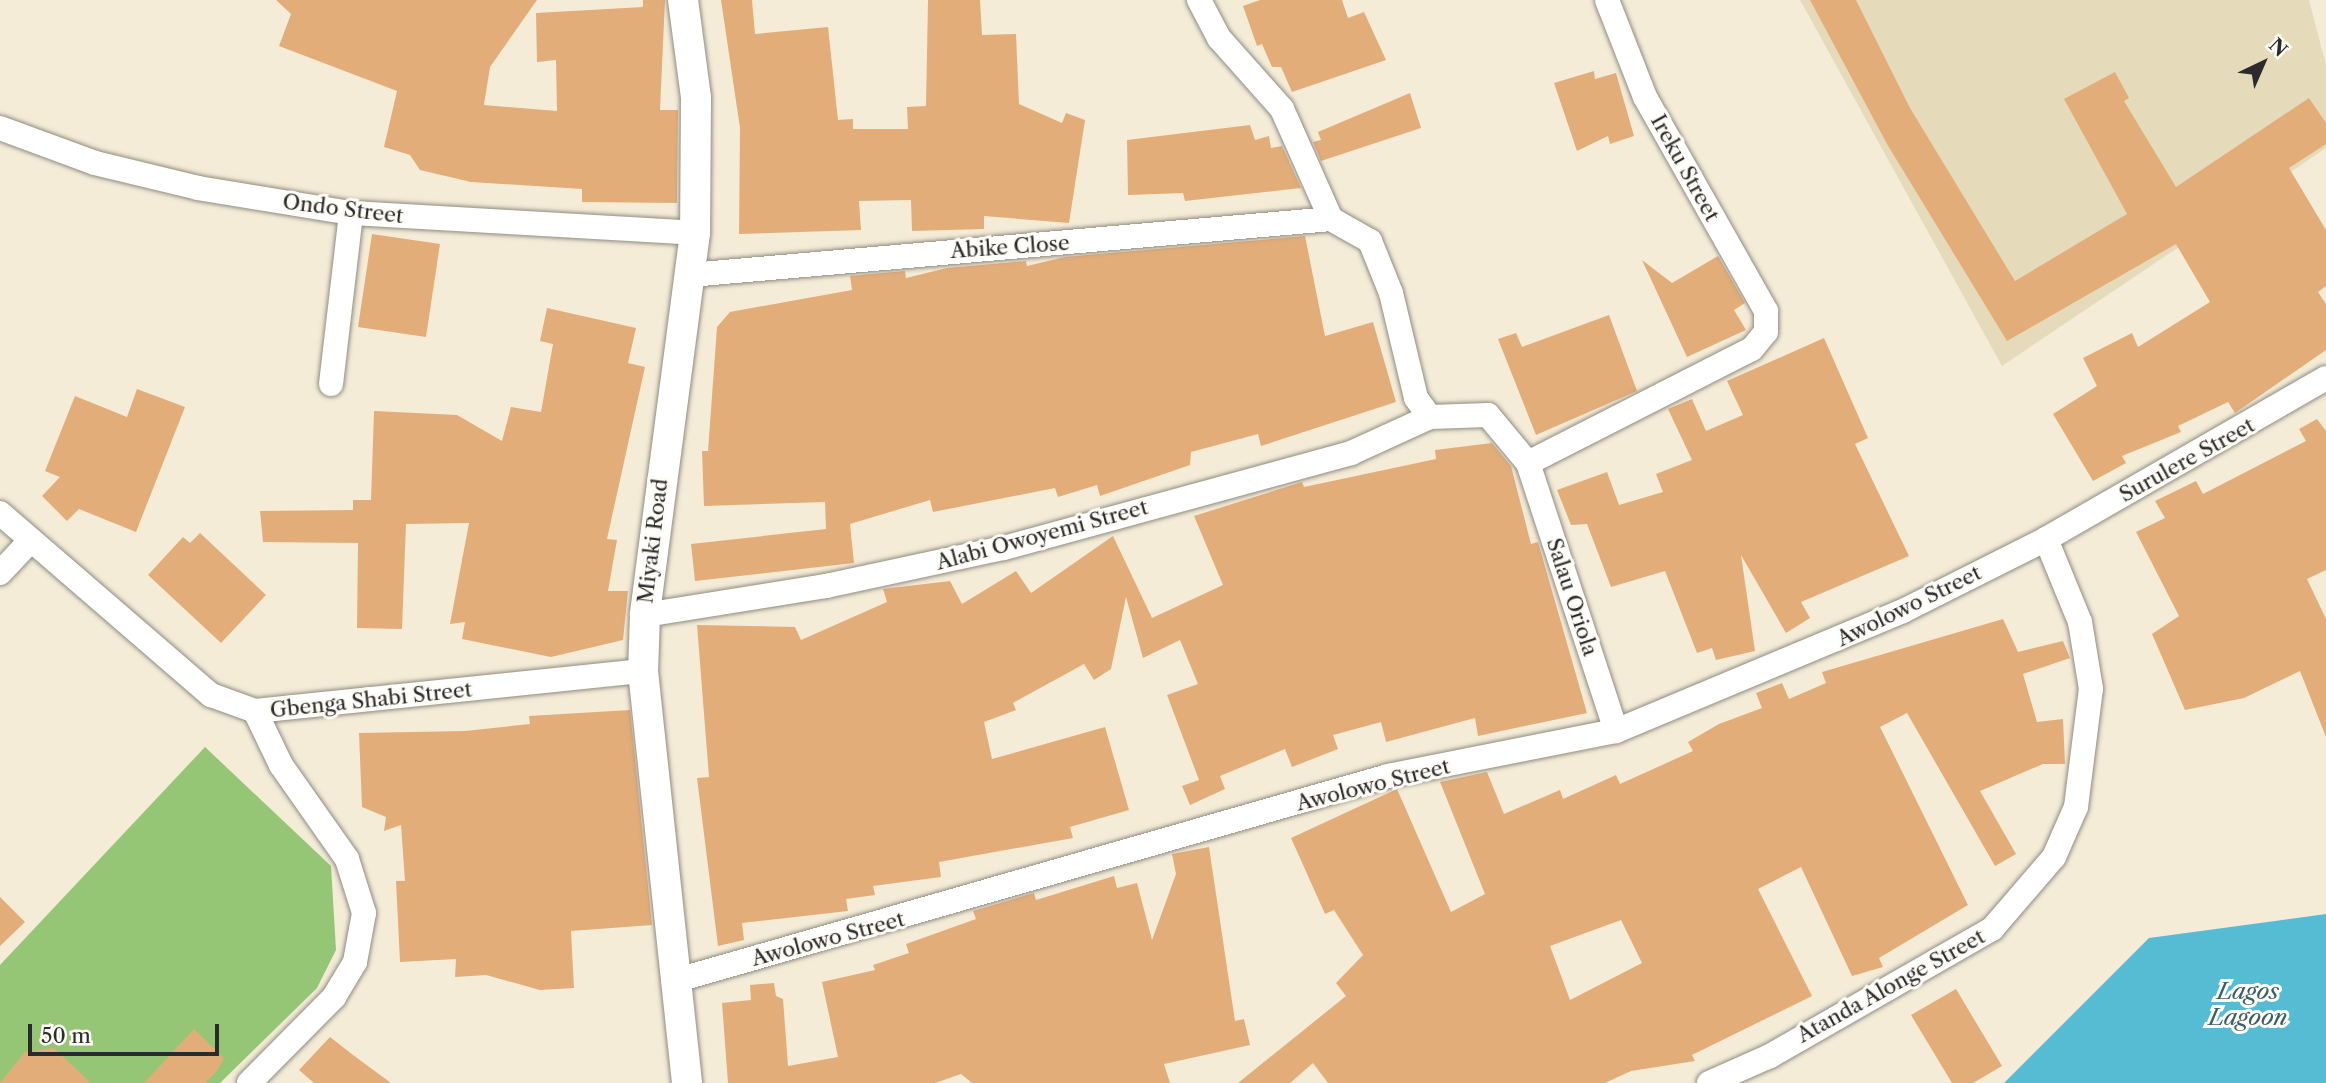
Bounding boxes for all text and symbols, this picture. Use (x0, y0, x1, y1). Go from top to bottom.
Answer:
north arrow (2228, 28, 2298, 98)
text: N (2264, 34, 2292, 62)
street label: Ireku Street (1645, 110, 1725, 226)
street label: Ondo Street (281, 189, 405, 229)
street label: Abike Close (950, 230, 1070, 264)
street label: Surulere Street (2115, 412, 2259, 508)
street label: Miyaki Road (633, 477, 673, 605)
street label: Alabi Owoyemi Street (933, 495, 1151, 575)
street label: Salau Oriola (1541, 535, 1603, 659)
street label: Awolowo Street (1833, 560, 1985, 652)
street label: Gbenga Shabi Street (269, 677, 473, 723)
street label: Awolowo Street (1294, 754, 1452, 816)
street label: Awolowo Street (749, 906, 907, 972)
street label: Atanda Alonge Street (1792, 924, 1990, 1048)
water label: Lagos Lagoon (2209, 977, 2287, 1031)
scale bar (32, 1010, 222, 1054)
text: 50 m (41, 1023, 91, 1048)

